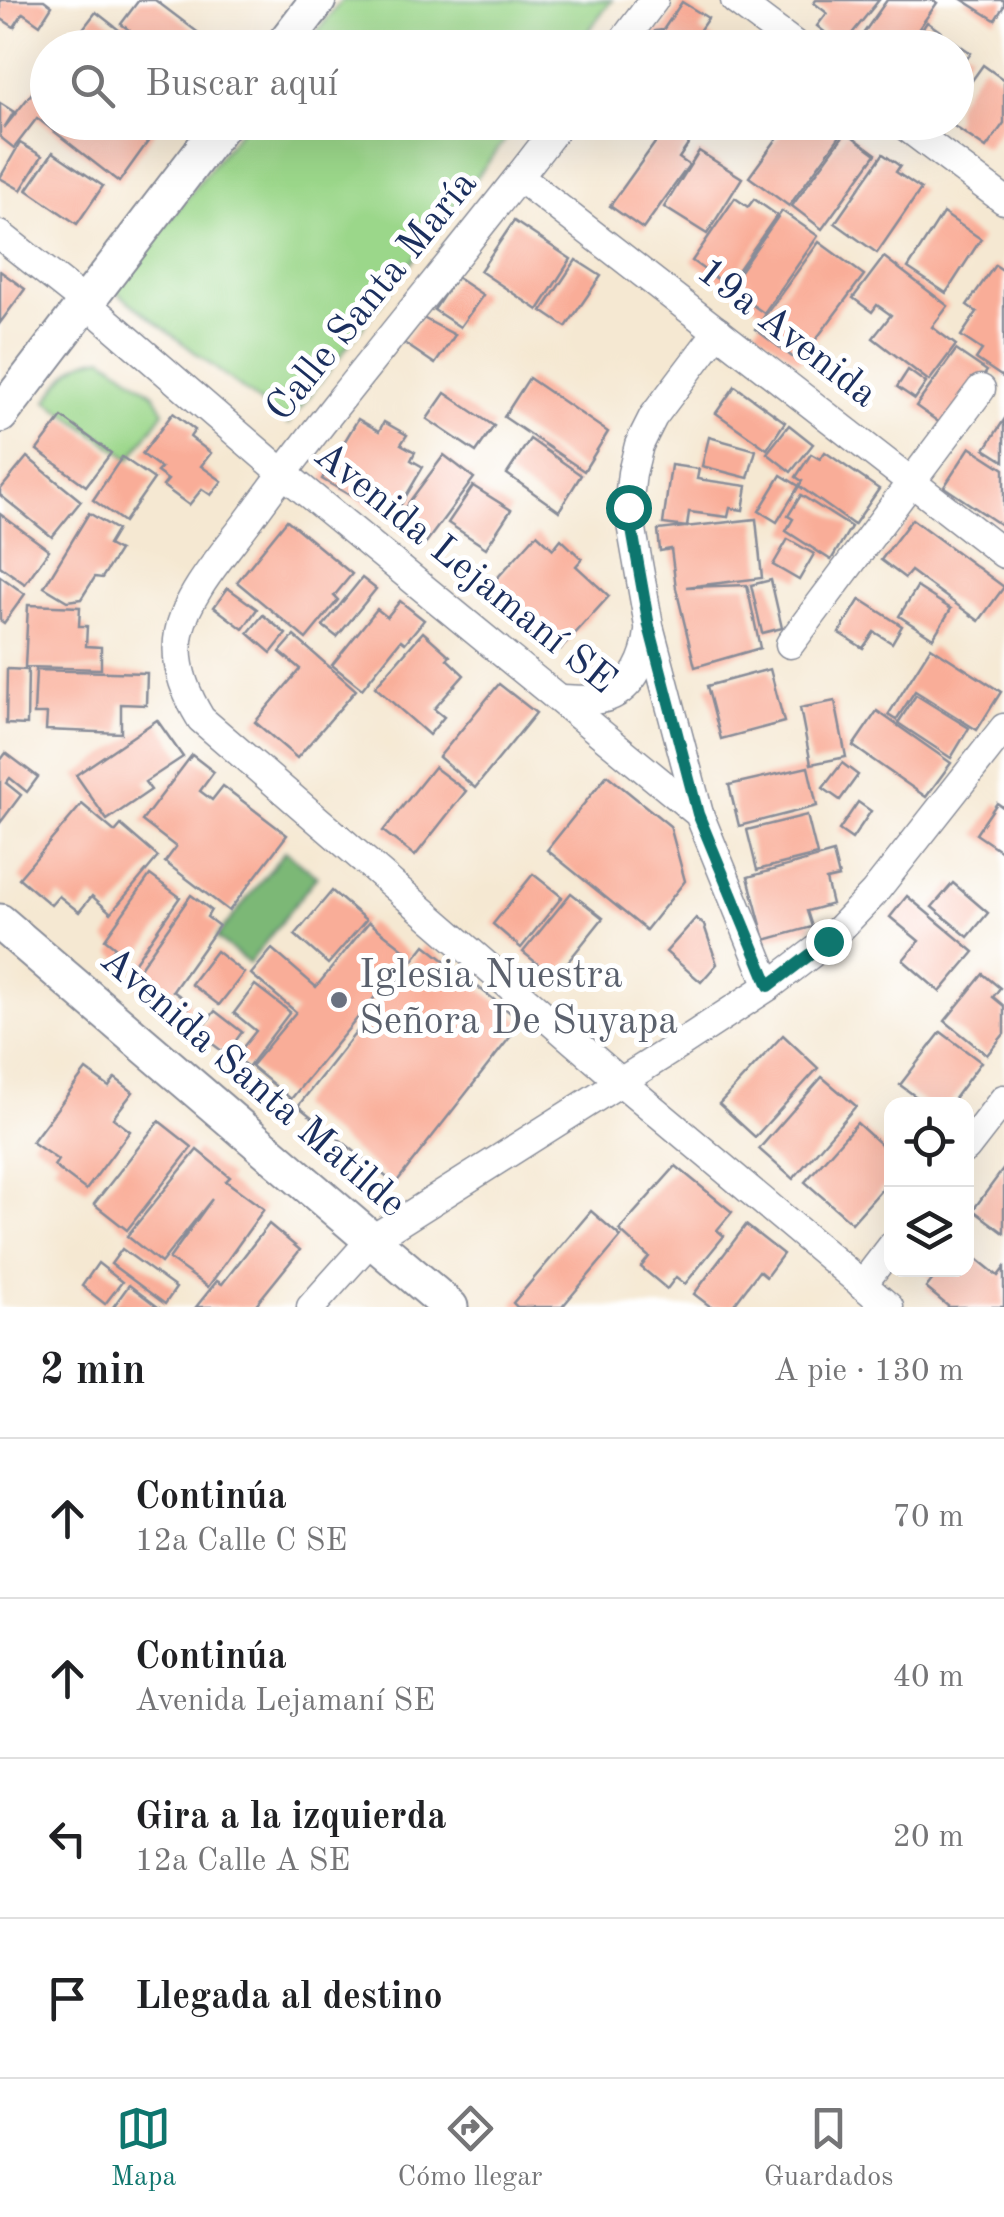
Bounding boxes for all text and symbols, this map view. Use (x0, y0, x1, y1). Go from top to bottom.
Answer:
search box (30, 30, 974, 140)
icon: search (65, 58, 120, 113)
text: Buscar aquí (145, 66, 338, 104)
street label: Calle Santa María (260, 164, 486, 430)
street label: 19a Avenida (689, 252, 884, 416)
street label: Avenida Lejamaní SE (306, 435, 622, 703)
route start (606, 485, 652, 531)
route end (806, 919, 852, 965)
street label: Avenida Santa Matilde (92, 940, 412, 1226)
place label: Iglesia Nuestra Señora De Suyapa (359, 957, 678, 1043)
marker: Iglesia Nuestra Señora De Suyapa (328, 989, 350, 1011)
map controls (884, 1097, 974, 1277)
button: locate (884, 1097, 974, 1187)
button: layers (884, 1187, 974, 1277)
text: 2 min (40, 1351, 146, 1393)
text: A pie · 130 m (774, 1356, 964, 1388)
text: Continúa (135, 1479, 287, 1517)
icon: ahead (40, 1491, 95, 1546)
text: 70 m (893, 1502, 964, 1534)
text: 12a Calle C SE (135, 1526, 347, 1558)
text: Continúa (135, 1639, 287, 1677)
icon: ahead (40, 1651, 95, 1706)
text: 40 m (893, 1662, 964, 1694)
text: Avenida Lejamaní SE (135, 1686, 435, 1718)
text: Gira a la izquierda (135, 1799, 447, 1837)
icon: left (40, 1811, 95, 1866)
text: 20 m (893, 1822, 964, 1854)
text: 12a Calle A SE (135, 1846, 350, 1878)
icon: arrive (40, 1971, 95, 2026)
text: Llegada al destino (135, 1979, 443, 2017)
tab: Mapa (111, 2101, 176, 2196)
tab: Cómo llegar (398, 2101, 543, 2196)
tab: Guardados (764, 2101, 893, 2196)

